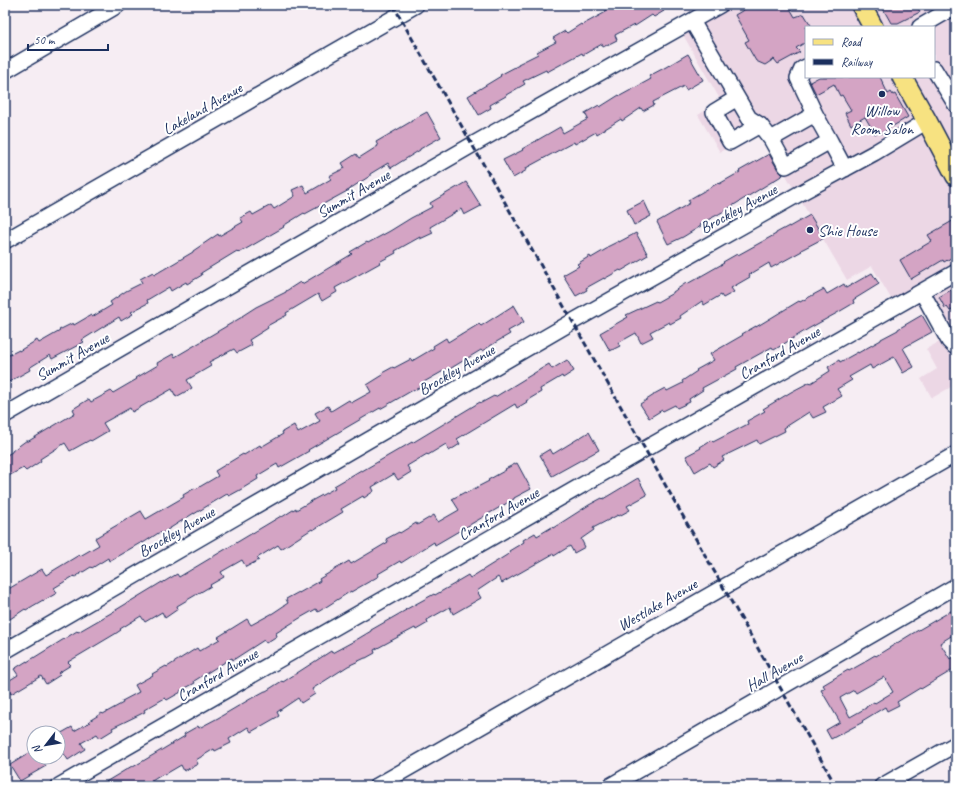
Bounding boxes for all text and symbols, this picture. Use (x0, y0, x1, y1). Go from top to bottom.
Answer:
scale bar (28, 26, 108, 52)
legend (805, 26, 935, 78)
text: 50 m (34, 32, 56, 48)
text: Road (841, 34, 863, 50)
text: Railway (841, 54, 873, 70)
street label: Lakeland Avenue (159, 77, 247, 140)
marker: Willow Room Salon (877, 89, 887, 99)
place label: Willow Room Salon (851, 101, 914, 139)
street label: Summit Avenue (313, 164, 395, 223)
street label: Brockley Avenue (696, 179, 782, 238)
place label: Shie House (818, 221, 879, 241)
marker: Shie House (805, 225, 815, 235)
street label: Cranford Avenue (735, 321, 825, 384)
street label: Summit Avenue (32, 327, 114, 386)
street label: Brockley Avenue (415, 339, 500, 400)
street label: Cranford Avenue (454, 482, 544, 545)
street label: Brockley Avenue (135, 501, 220, 562)
street label: Westlake Avenue (614, 573, 702, 636)
street label: Cranford Avenue (173, 643, 263, 706)
street label: Hall Avenue (743, 647, 808, 696)
north arrow (26, 725, 66, 765)
text: N (29, 742, 45, 757)

